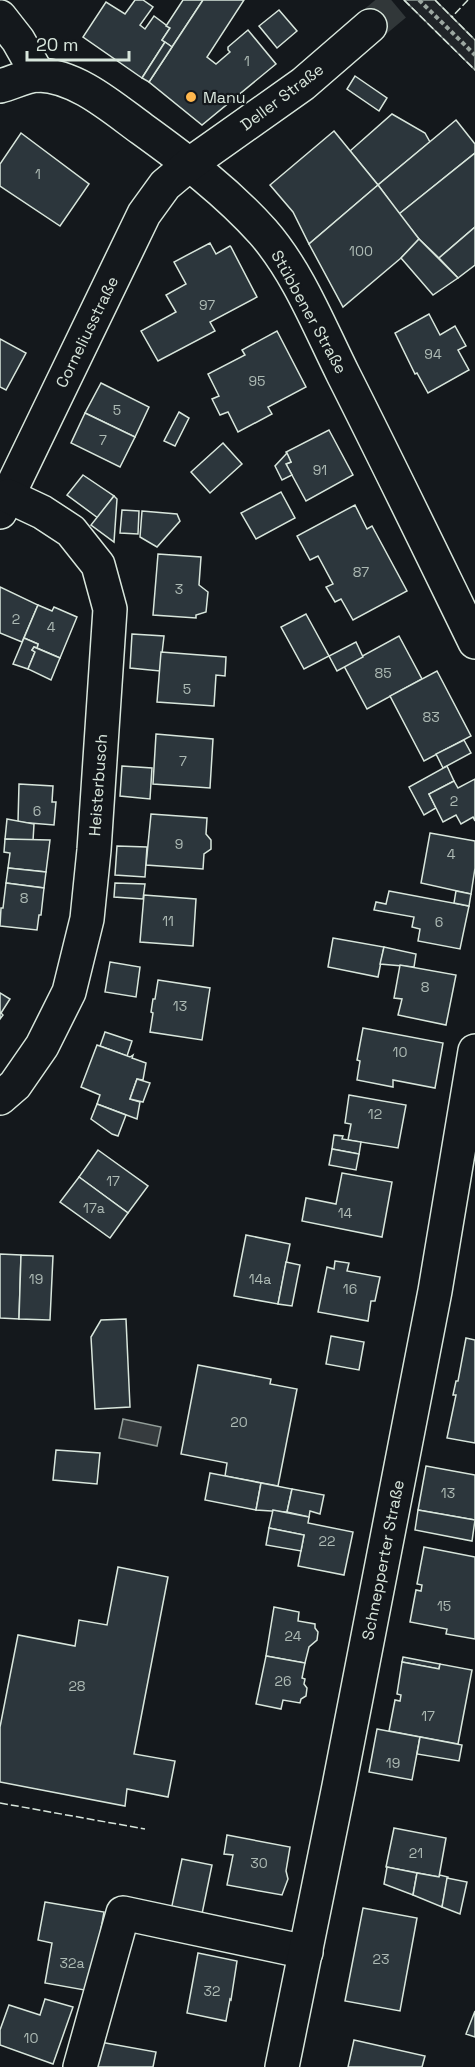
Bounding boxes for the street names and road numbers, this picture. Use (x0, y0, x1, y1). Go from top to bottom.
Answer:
street label: Deller Straße (236, 59, 328, 135)
street label: Stübbener Straße (266, 247, 352, 377)
street label: Corneliusstraße (51, 273, 123, 391)
street label: Heisterbusch (84, 733, 112, 837)
street label: Schnepperter Straße (357, 1478, 409, 1642)

